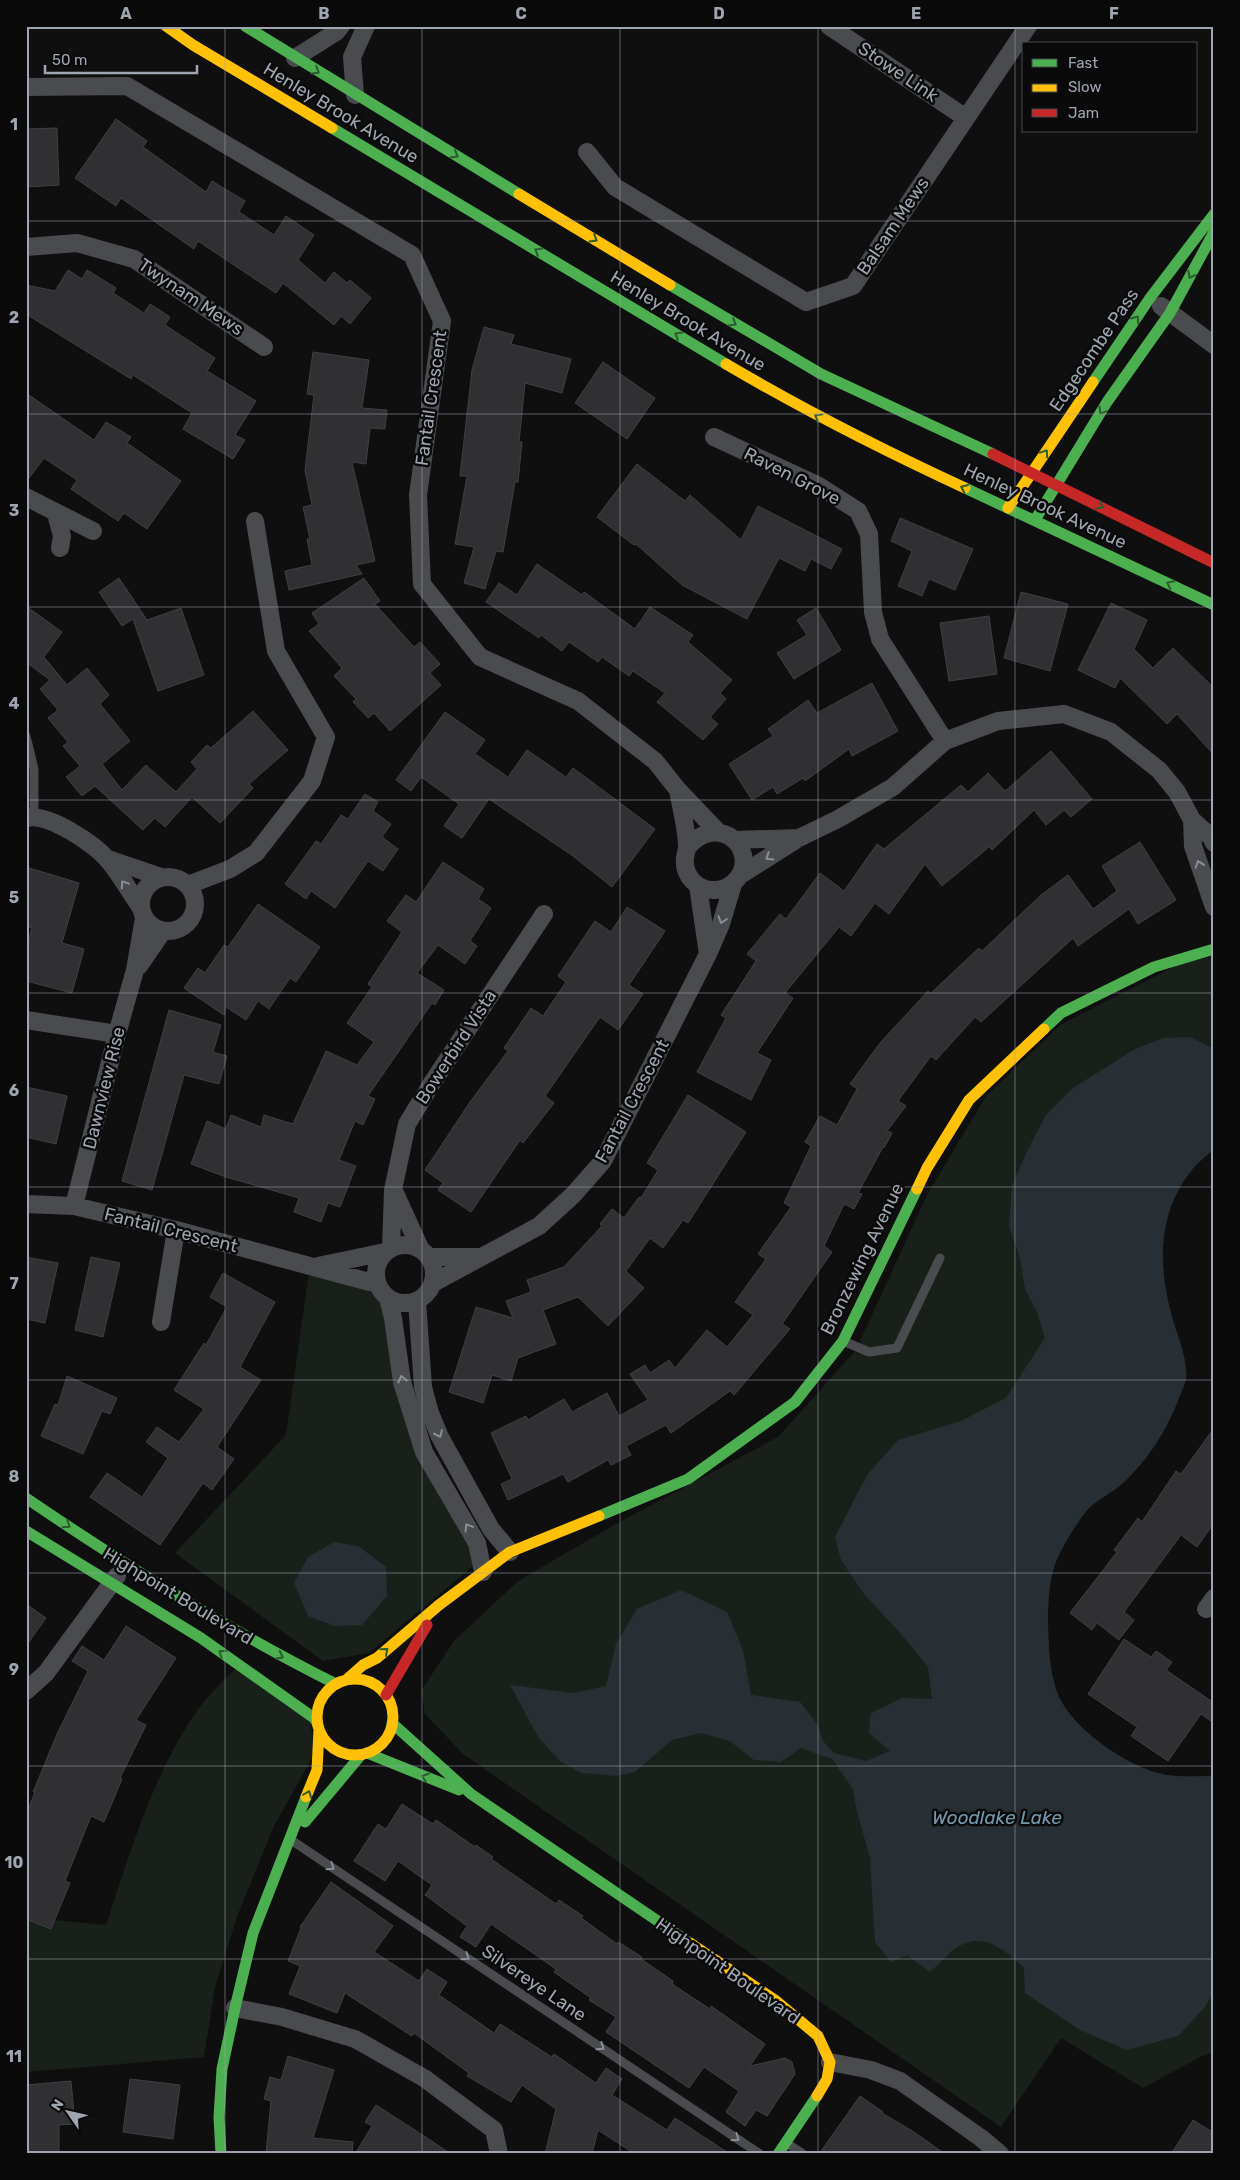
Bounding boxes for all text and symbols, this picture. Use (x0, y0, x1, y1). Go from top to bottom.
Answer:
text: A (120, 4, 132, 23)
text: B (318, 4, 330, 23)
text: C (515, 4, 527, 23)
text: D (713, 4, 725, 23)
text: E (911, 4, 921, 23)
text: F (1109, 4, 1119, 23)
street label: Stowe Link (854, 37, 943, 107)
scale bar (45, 42, 198, 74)
legend (1022, 42, 1198, 132)
text: 50 m (52, 51, 87, 69)
text: Fast (1068, 54, 1098, 72)
street label: Henley Brook Avenue (259, 58, 423, 168)
one-way arrow (310, 64, 319, 74)
text: Slow (1068, 78, 1101, 96)
text: Jam (1068, 104, 1099, 122)
text: 1 (10, 115, 18, 134)
one-way arrow (449, 148, 458, 158)
street label: Balsam Mews (852, 173, 934, 279)
one-way arrow (589, 232, 598, 242)
one-way arrow (535, 248, 544, 258)
street label: Twynam Mews (134, 254, 248, 340)
street label: Henley Brook Avenue (606, 266, 770, 376)
one-way arrow (1187, 270, 1197, 279)
street label: Edgecombe Pass (1045, 284, 1143, 416)
text: 2 (9, 308, 19, 327)
one-way arrow (1130, 315, 1139, 325)
one-way arrow (728, 316, 737, 326)
street label: Fantail Crescent (411, 329, 451, 467)
one-way arrow (674, 331, 683, 341)
one-way arrow (1098, 405, 1108, 414)
one-way arrow (814, 413, 823, 423)
street label: Raven Grove (740, 442, 844, 510)
one-way arrow (1039, 449, 1048, 459)
street label: Henley Brook Avenue (960, 459, 1130, 553)
one-way arrow (960, 484, 969, 494)
one-way arrow (1095, 500, 1104, 510)
text: 3 (9, 501, 19, 520)
one-way arrow (1166, 579, 1175, 590)
text: 4 (9, 694, 20, 713)
one-way arrow (766, 851, 775, 860)
one-way arrow (1195, 861, 1205, 869)
one-way arrow (121, 880, 130, 890)
text: 5 (9, 888, 19, 907)
one-way arrow (718, 915, 728, 923)
street label: Bowerbird Vista (411, 986, 501, 1108)
street label: Dawnview Rise (78, 1025, 130, 1151)
street label: Fantail Crescent (590, 1036, 674, 1166)
text: 6 (9, 1081, 19, 1100)
street label: Bronzewing Avenue (816, 1179, 908, 1339)
street label: Fantail Crescent (102, 1203, 240, 1257)
text: 7 (9, 1274, 19, 1293)
one-way arrow (397, 1375, 407, 1384)
one-way arrow (433, 1429, 443, 1438)
text: 8 (9, 1467, 20, 1486)
one-way arrow (61, 1519, 70, 1528)
one-way arrow (464, 1523, 474, 1532)
street label: Highpoint Boulevard (99, 1543, 257, 1649)
one-way arrow (380, 1648, 389, 1657)
one-way arrow (218, 1650, 227, 1659)
one-way arrow (274, 1650, 283, 1660)
text: 9 (9, 1660, 19, 1679)
one-way arrow (422, 1773, 430, 1783)
one-way arrow (302, 1790, 312, 1799)
water label: Woodlake Lake (932, 1806, 1062, 1829)
text: 10 (5, 1853, 24, 1872)
one-way arrow (326, 1860, 335, 1870)
street label: Highpoint Boulevard (652, 1913, 804, 2029)
street label: Silvereye Lane (478, 1940, 590, 2026)
one-way arrow (460, 1951, 470, 1960)
one-way arrow (596, 2041, 605, 2051)
text: 11 (6, 2047, 22, 2066)
north arrow (42, 2088, 92, 2138)
text: N (48, 2096, 68, 2114)
one-way arrow (730, 2132, 740, 2141)

